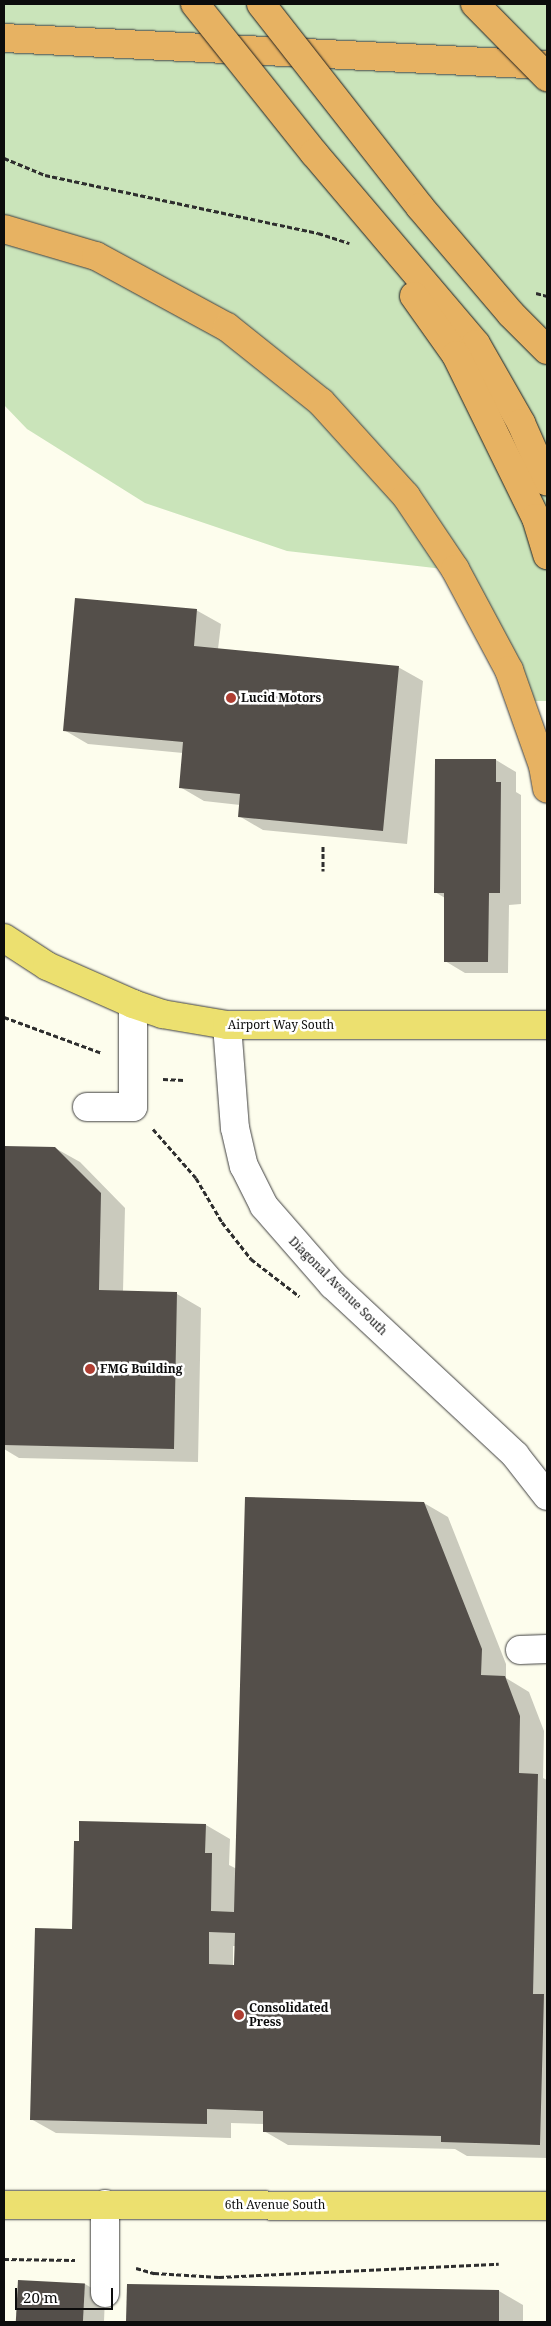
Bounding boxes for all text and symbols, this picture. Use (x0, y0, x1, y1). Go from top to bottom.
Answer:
place label: Lucid Motors (241, 691, 321, 705)
marker: Lucid Motors (225, 692, 237, 704)
street label: Airport Way South (228, 1018, 334, 1032)
street label: Diagonal Avenue South (286, 1234, 390, 1338)
place label: FMG Building (100, 1362, 182, 1376)
marker: FMG Building (84, 1363, 96, 1375)
place label: Consolidated Press (249, 2001, 328, 2029)
marker: Consolidated Press (233, 2009, 245, 2021)
street label: 6th Avenue South (225, 2198, 325, 2212)
scale bar (18, 2278, 115, 2310)
text: 20 m (23, 2287, 58, 2307)

